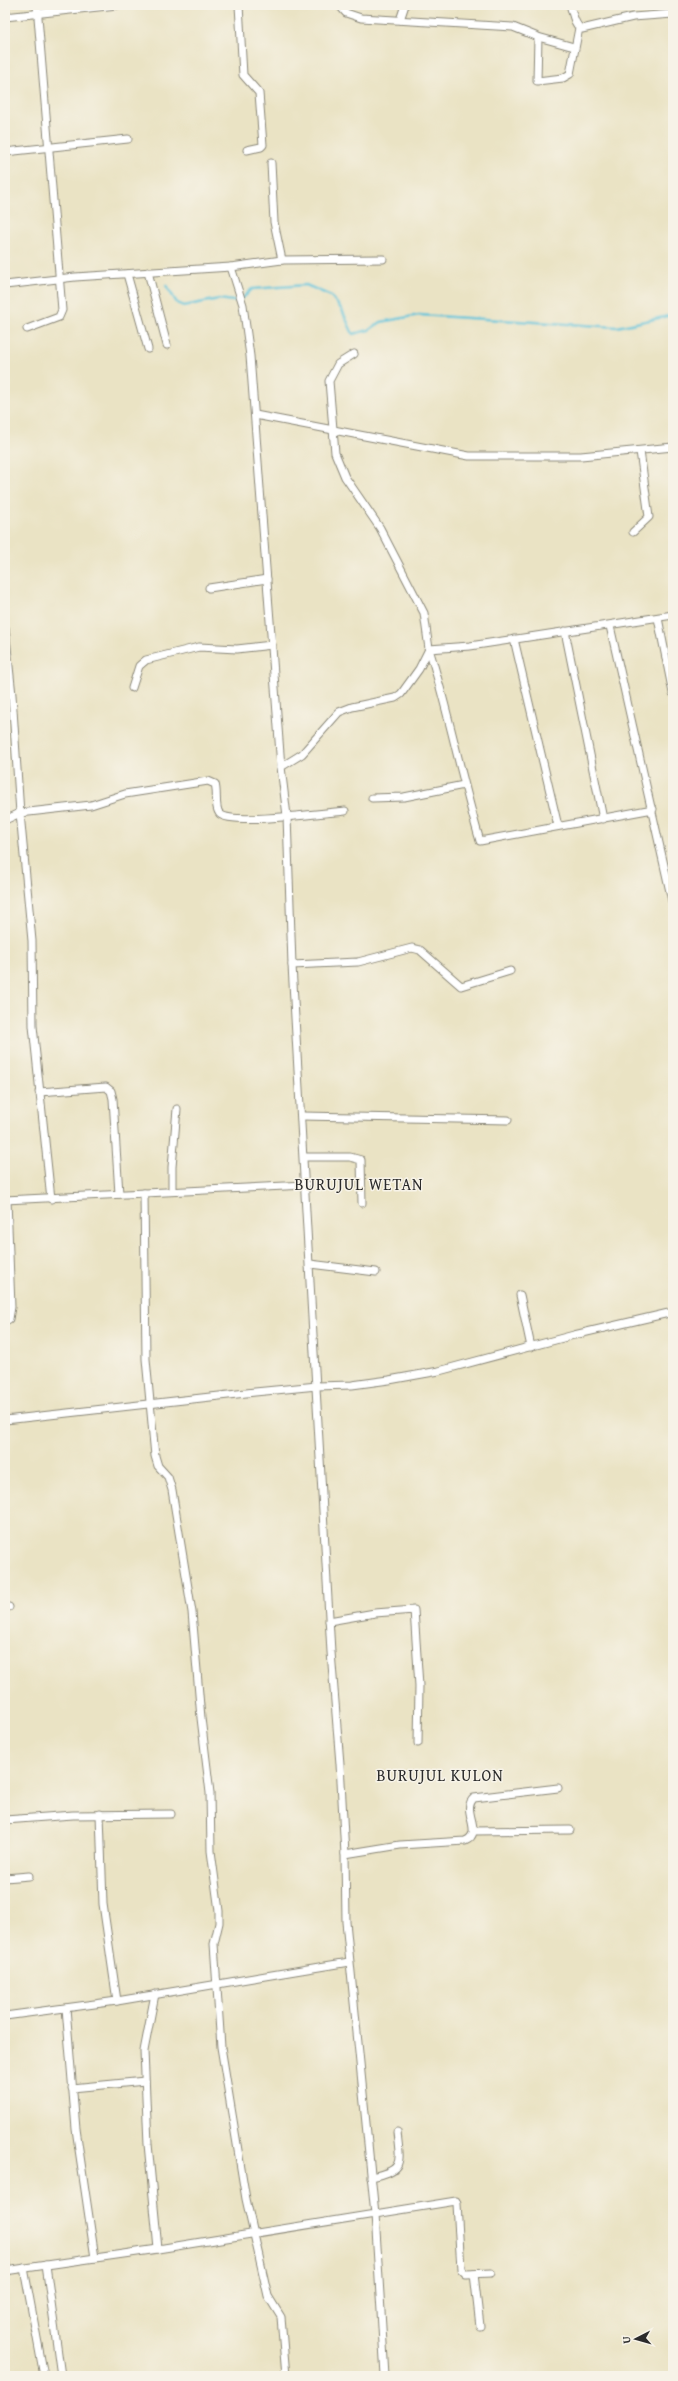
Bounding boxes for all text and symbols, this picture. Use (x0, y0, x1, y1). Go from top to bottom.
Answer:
district label: BURUJUL WETAN (294, 1172, 424, 1196)
district label: BURUJUL KULON (376, 1763, 504, 1787)
north arrow (616, 2319, 656, 2359)
text: U (618, 2335, 634, 2345)

